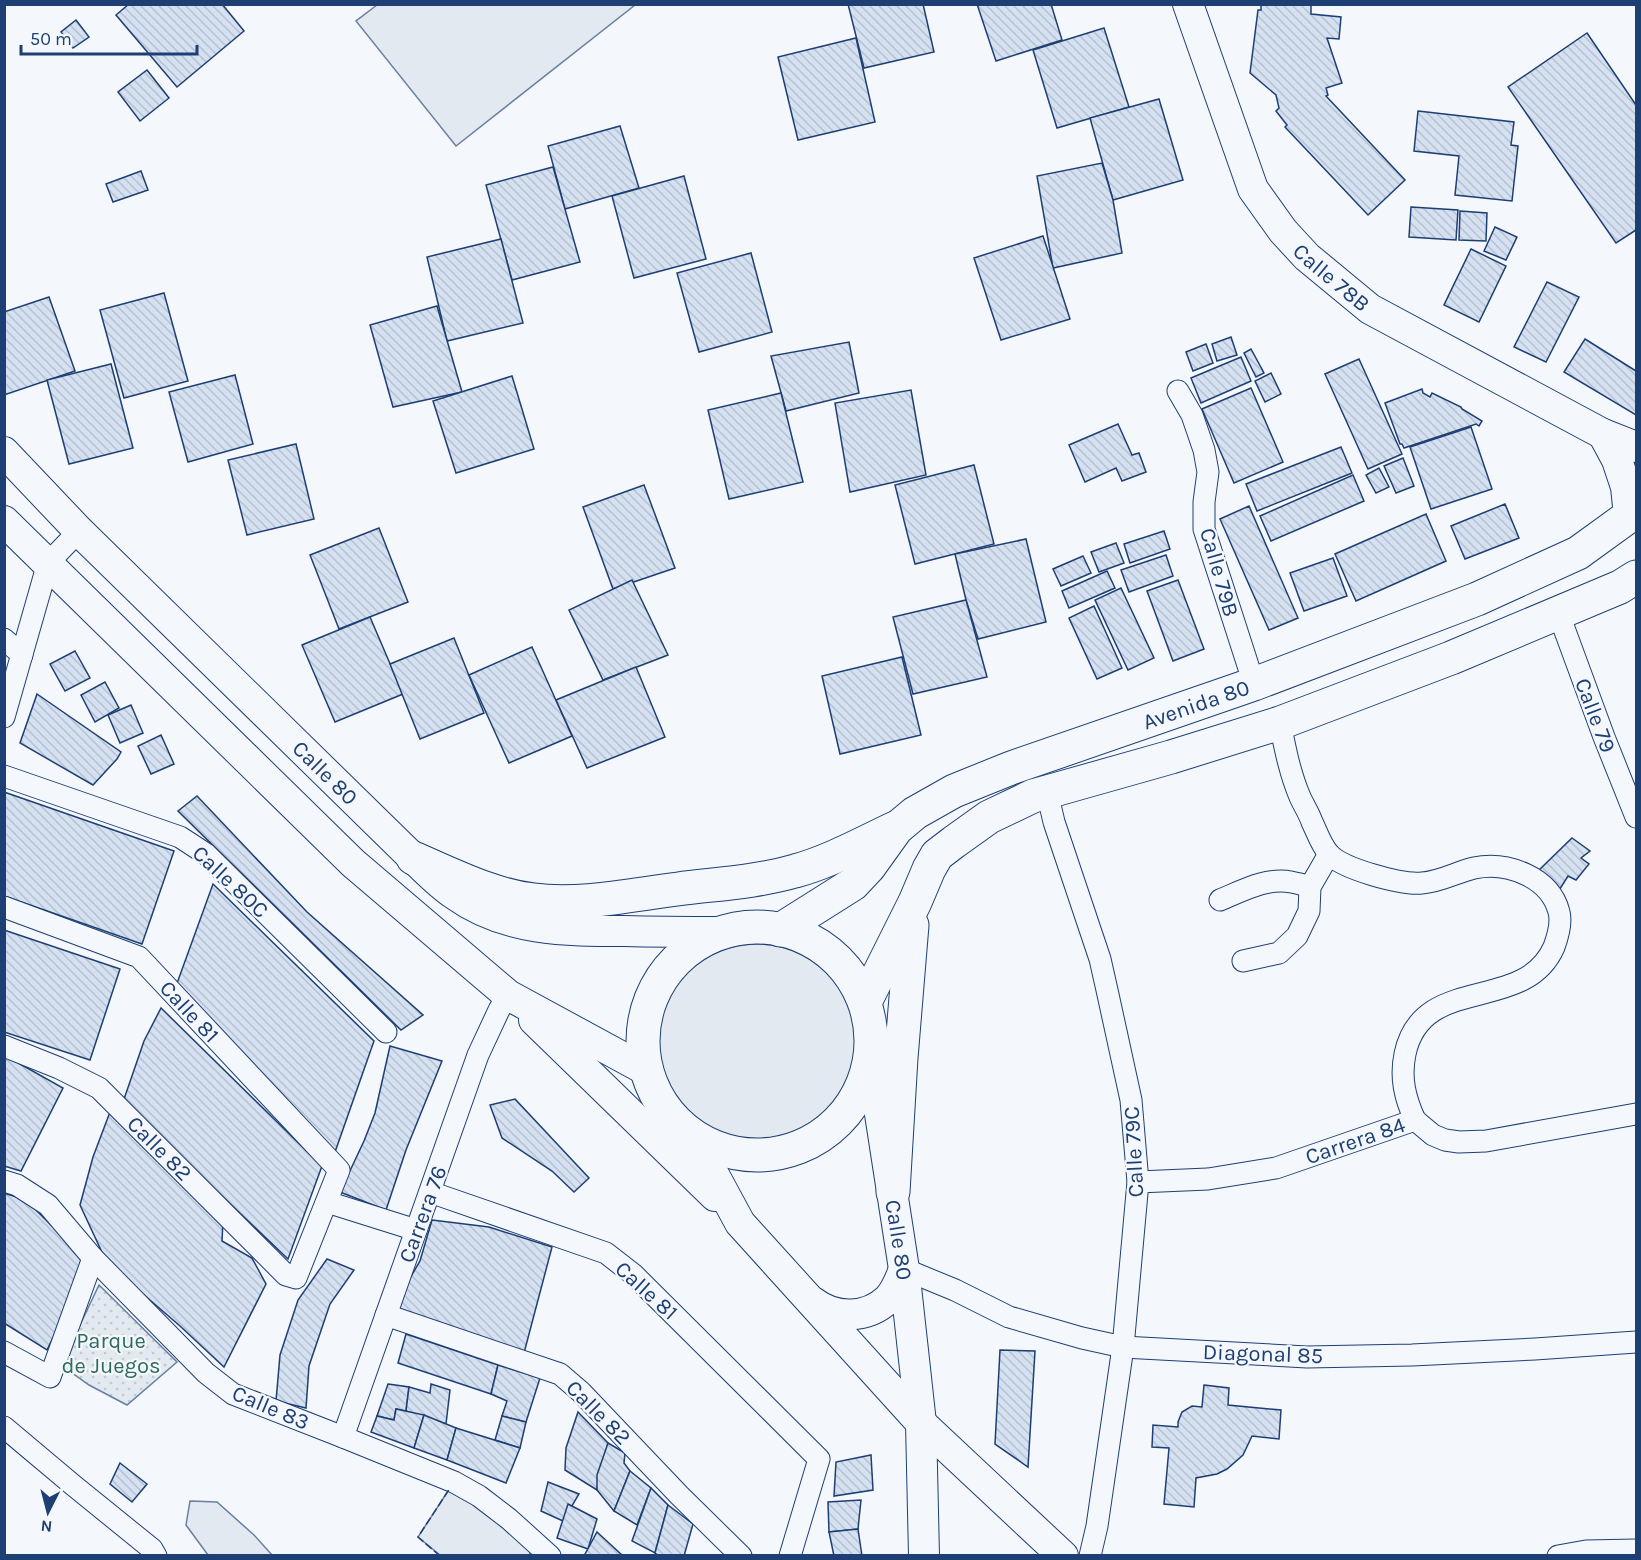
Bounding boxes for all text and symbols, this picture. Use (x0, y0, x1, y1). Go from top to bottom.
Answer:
scale bar (21, 18, 196, 56)
text: 50 m (30, 28, 72, 50)
street label: Calle 78B (1287, 238, 1375, 317)
street label: Calle 79B (1194, 525, 1244, 620)
street label: Avenida 80 (1139, 675, 1253, 735)
street label: Calle 79 (1569, 675, 1621, 756)
street label: Calle 80 (287, 735, 363, 811)
street label: Calle 80C (187, 840, 274, 923)
street label: Calle 81 (154, 975, 224, 1048)
street label: Calle 79C (1119, 1106, 1149, 1198)
street label: Calle 82 (122, 1111, 197, 1186)
street label: Carrera 84 (1302, 1112, 1409, 1170)
street label: Carrera 76 (393, 1162, 452, 1266)
street label: Calle 80 (879, 1198, 917, 1281)
street label: Calle 81 (610, 1256, 683, 1326)
park label: Parque de Juegos (61, 1328, 161, 1379)
street label: Diagonal 85 (1202, 1339, 1324, 1369)
street label: Calle 82 (561, 1375, 636, 1450)
street label: Calle 83 (228, 1380, 313, 1436)
north arrow (18, 1482, 78, 1542)
text: N (40, 1516, 53, 1536)

